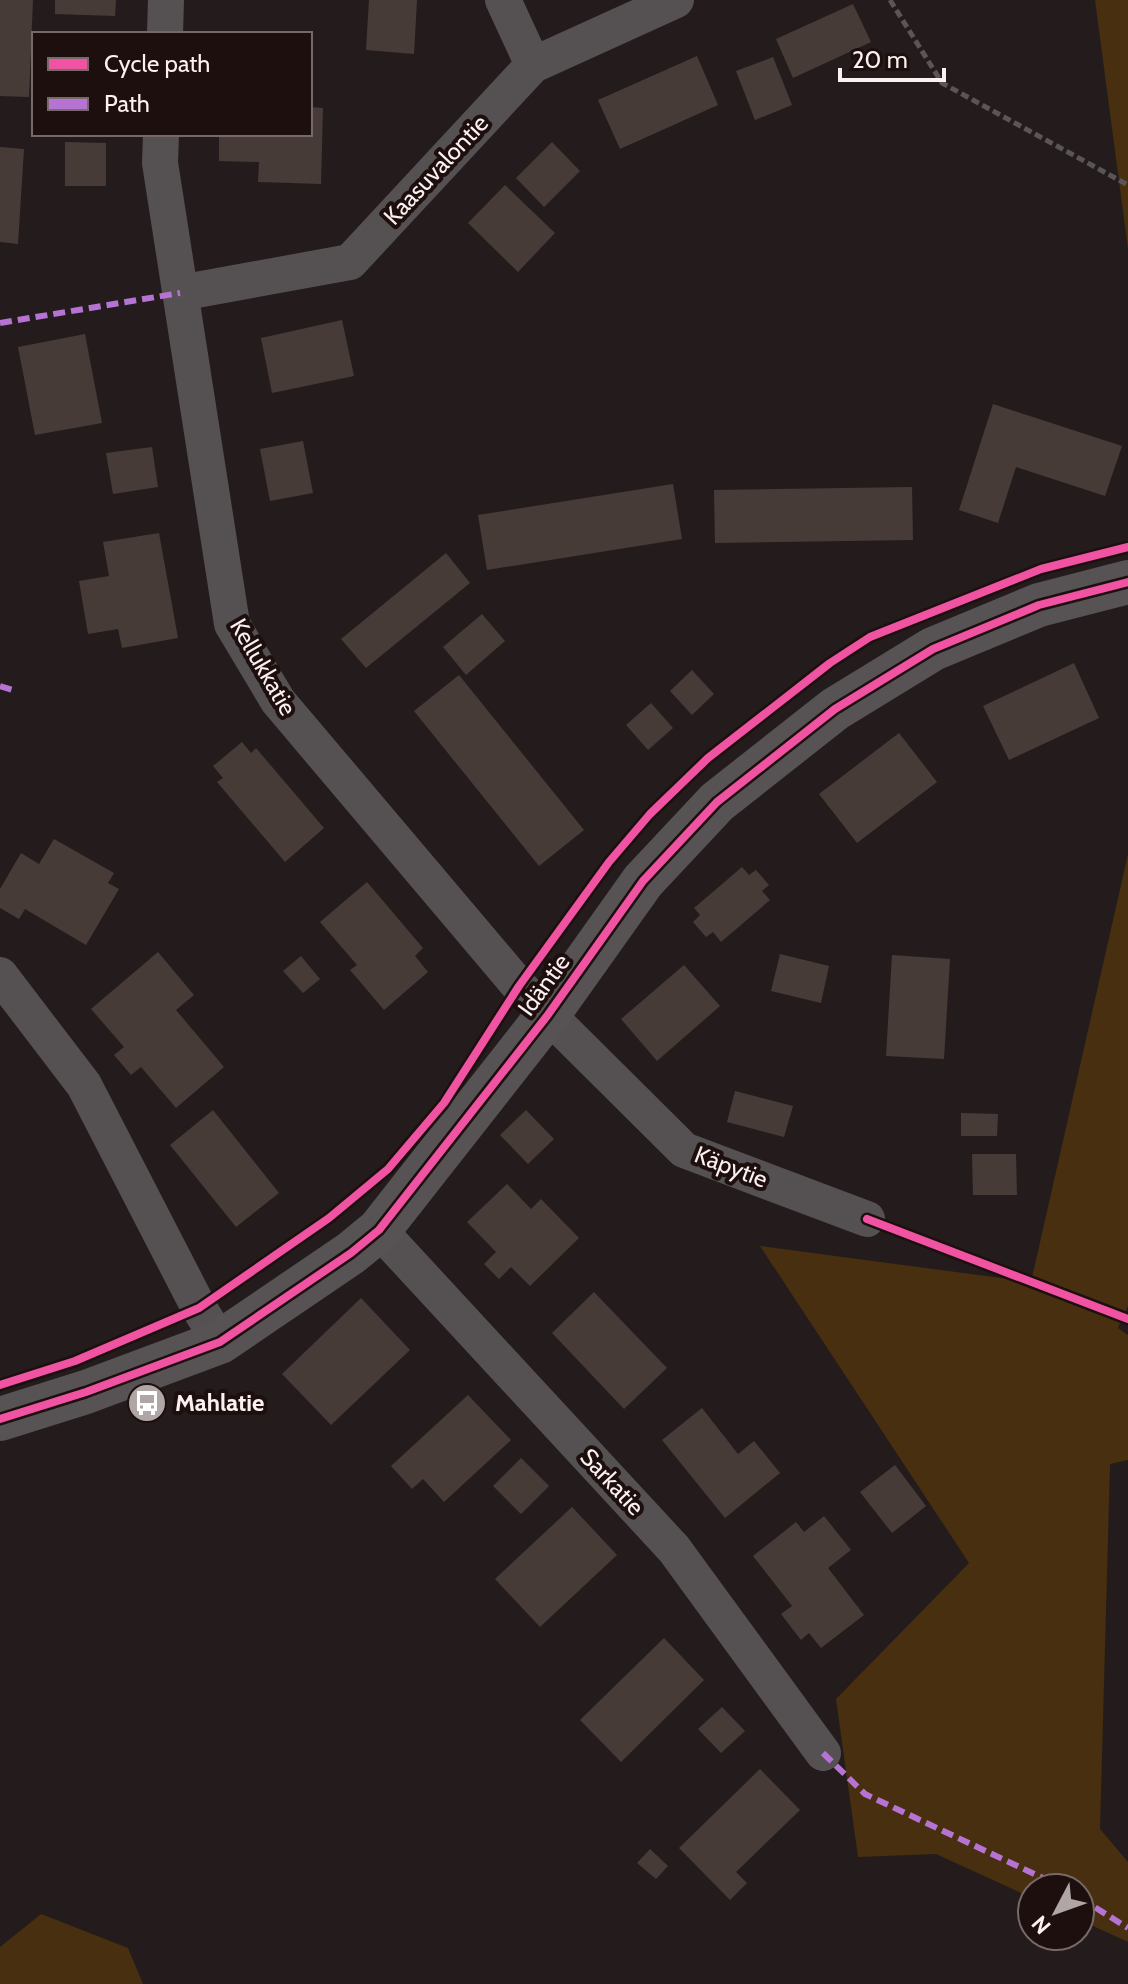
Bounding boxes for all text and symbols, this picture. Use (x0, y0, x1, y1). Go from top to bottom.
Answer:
legend (32, 32, 312, 136)
scale bar (840, 32, 944, 82)
text: 20 m (852, 45, 908, 74)
text: Cycle path (104, 49, 210, 78)
text: Path (104, 89, 150, 118)
street label: Kaasuvalontie (377, 109, 494, 231)
street label: Kellukkatie (224, 613, 303, 720)
street label: Idäntie (511, 948, 576, 1021)
street label: Käpytie (691, 1139, 772, 1194)
bus stop icon: Mahlatie (126, 1382, 168, 1424)
place label: Mahlatie (175, 1388, 264, 1417)
street label: Sarkatie (574, 1442, 650, 1521)
north arrow (1016, 1872, 1096, 1952)
text: N (1026, 1910, 1057, 1940)

